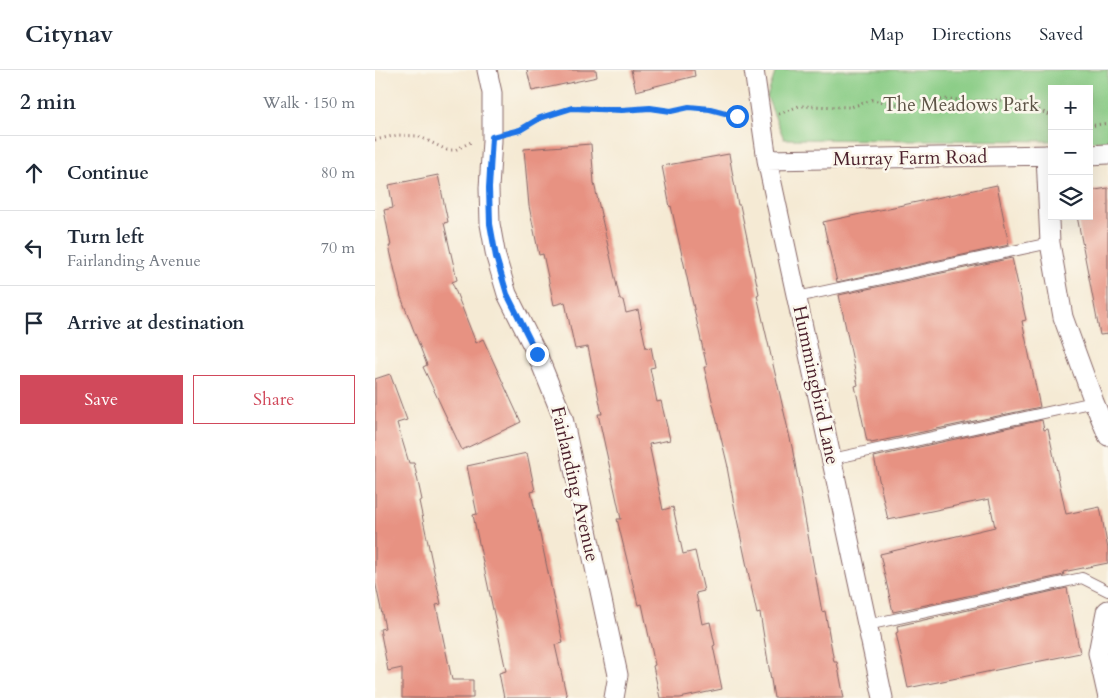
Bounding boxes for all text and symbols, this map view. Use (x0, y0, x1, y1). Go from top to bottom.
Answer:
text: Citynav (25, 18, 113, 51)
text: Map (870, 22, 904, 47)
text: Directions (932, 22, 1011, 47)
text: Saved (1039, 22, 1083, 47)
map controls (1048, 85, 1093, 220)
button: + (1048, 85, 1093, 130)
text: 2 min (20, 88, 76, 117)
text: Walk · 150 m (263, 92, 355, 114)
park label: The Meadows Park (883, 92, 1040, 118)
route start (726, 105, 749, 128)
button: − (1048, 130, 1093, 175)
street label: Murray Farm Road (833, 144, 987, 172)
icon: ahead (20, 159, 48, 187)
text: Continue (67, 160, 149, 186)
text: 80 m (321, 162, 355, 184)
button: layers (1048, 175, 1093, 220)
text: Turn left (67, 224, 144, 250)
icon: left (20, 234, 48, 262)
text: 70 m (321, 237, 355, 259)
text: Fairlanding Avenue (67, 250, 201, 272)
street label: Hummingbird Lane (786, 303, 846, 467)
icon: arrive (20, 309, 48, 337)
text: Arrive at destination (67, 310, 244, 336)
route end (526, 343, 549, 366)
button: Save (20, 375, 183, 424)
button: Share (193, 375, 355, 424)
street label: Fairlanding Avenue (544, 404, 606, 564)

